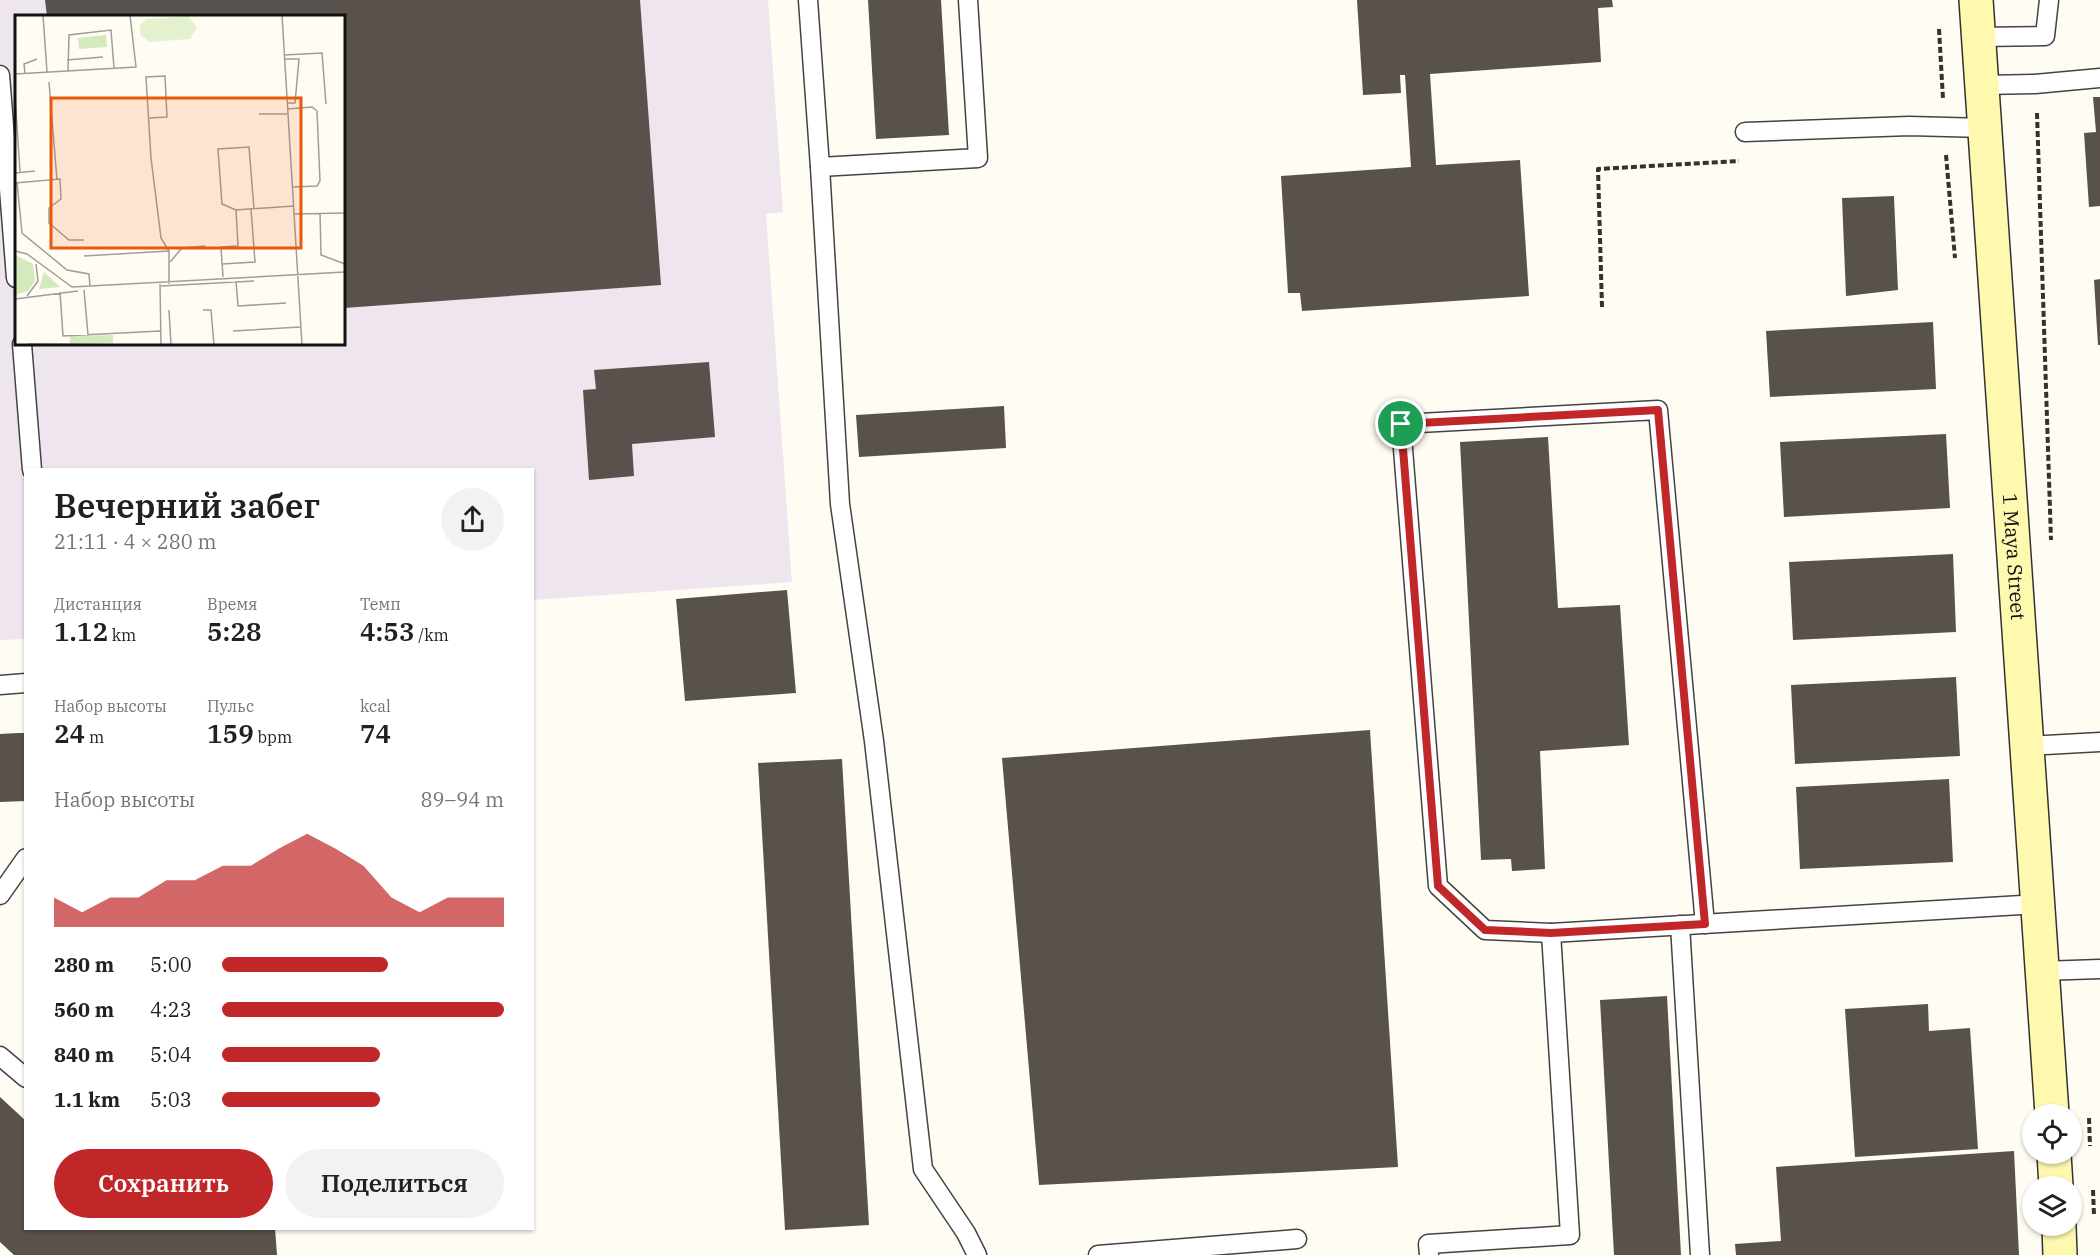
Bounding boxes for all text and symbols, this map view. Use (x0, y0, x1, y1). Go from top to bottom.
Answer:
inset map (15, 15, 345, 345)
pin (1375, 398, 1426, 449)
icon: arrive (1384, 407, 1417, 440)
text: Вечерний забег (54, 484, 320, 527)
button: share (441, 488, 504, 551)
street label: 1 Maya Street (1997, 492, 2032, 621)
text: 21:11 · 4 × 280 m (54, 528, 217, 555)
text: Дистанция (54, 594, 142, 614)
text: Время (207, 594, 258, 614)
text: Темп (360, 594, 401, 614)
text: 1.12 (54, 614, 108, 648)
text: 5:28 (207, 614, 262, 648)
text: 4:53 (360, 614, 415, 648)
text: km (108, 625, 136, 645)
text: /km (415, 625, 449, 645)
text: Набор высоты (54, 696, 167, 716)
text: Пульс (207, 696, 254, 716)
text: kcal (360, 696, 391, 716)
text: 24 (54, 716, 85, 750)
text: 159 (207, 716, 254, 750)
text: 74 (360, 716, 391, 750)
text: m (85, 727, 104, 747)
text: bpm (254, 727, 292, 747)
text: Набор высоты (54, 786, 195, 813)
text: 89–94 m (421, 786, 504, 813)
text: 280 m (54, 951, 114, 978)
text: 5:00 (150, 951, 192, 978)
text: 560 m (54, 996, 114, 1023)
text: 4:23 (150, 996, 192, 1023)
text: 840 m (54, 1041, 114, 1068)
text: 5:04 (150, 1041, 192, 1068)
text: 1.1 km (54, 1086, 120, 1113)
text: 5:03 (150, 1086, 192, 1113)
map controls (2022, 1104, 2082, 1236)
button: locate (2022, 1104, 2082, 1164)
button: Сохранить (54, 1149, 273, 1218)
button: Поделиться (285, 1149, 504, 1218)
button: layers (2022, 1176, 2082, 1236)

